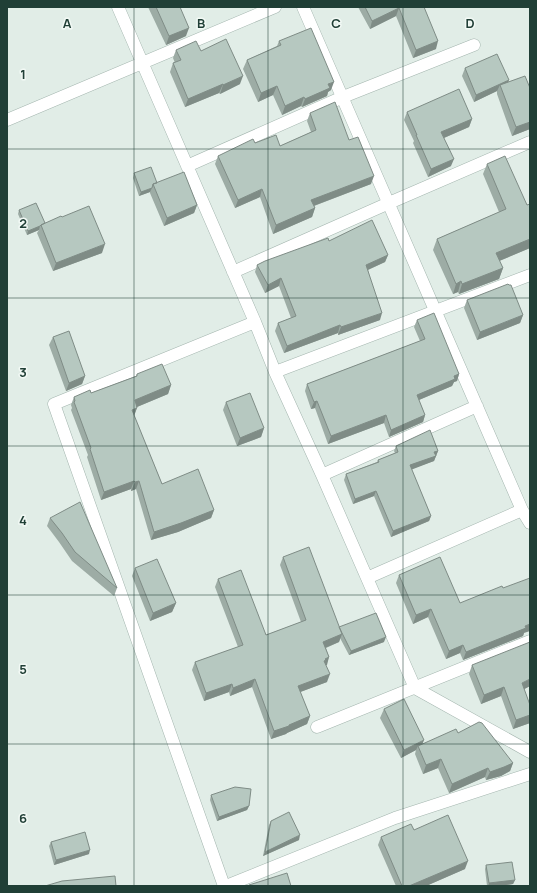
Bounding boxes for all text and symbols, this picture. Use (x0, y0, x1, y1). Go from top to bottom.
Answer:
text: A (63, 14, 72, 32)
text: B (197, 14, 205, 32)
text: C (331, 14, 341, 32)
text: D (465, 14, 475, 32)
text: 1 (20, 65, 26, 83)
text: 2 (19, 214, 27, 232)
text: 3 (19, 363, 27, 381)
text: 4 (19, 511, 27, 529)
text: 5 (19, 660, 27, 678)
text: 6 (19, 809, 27, 827)

